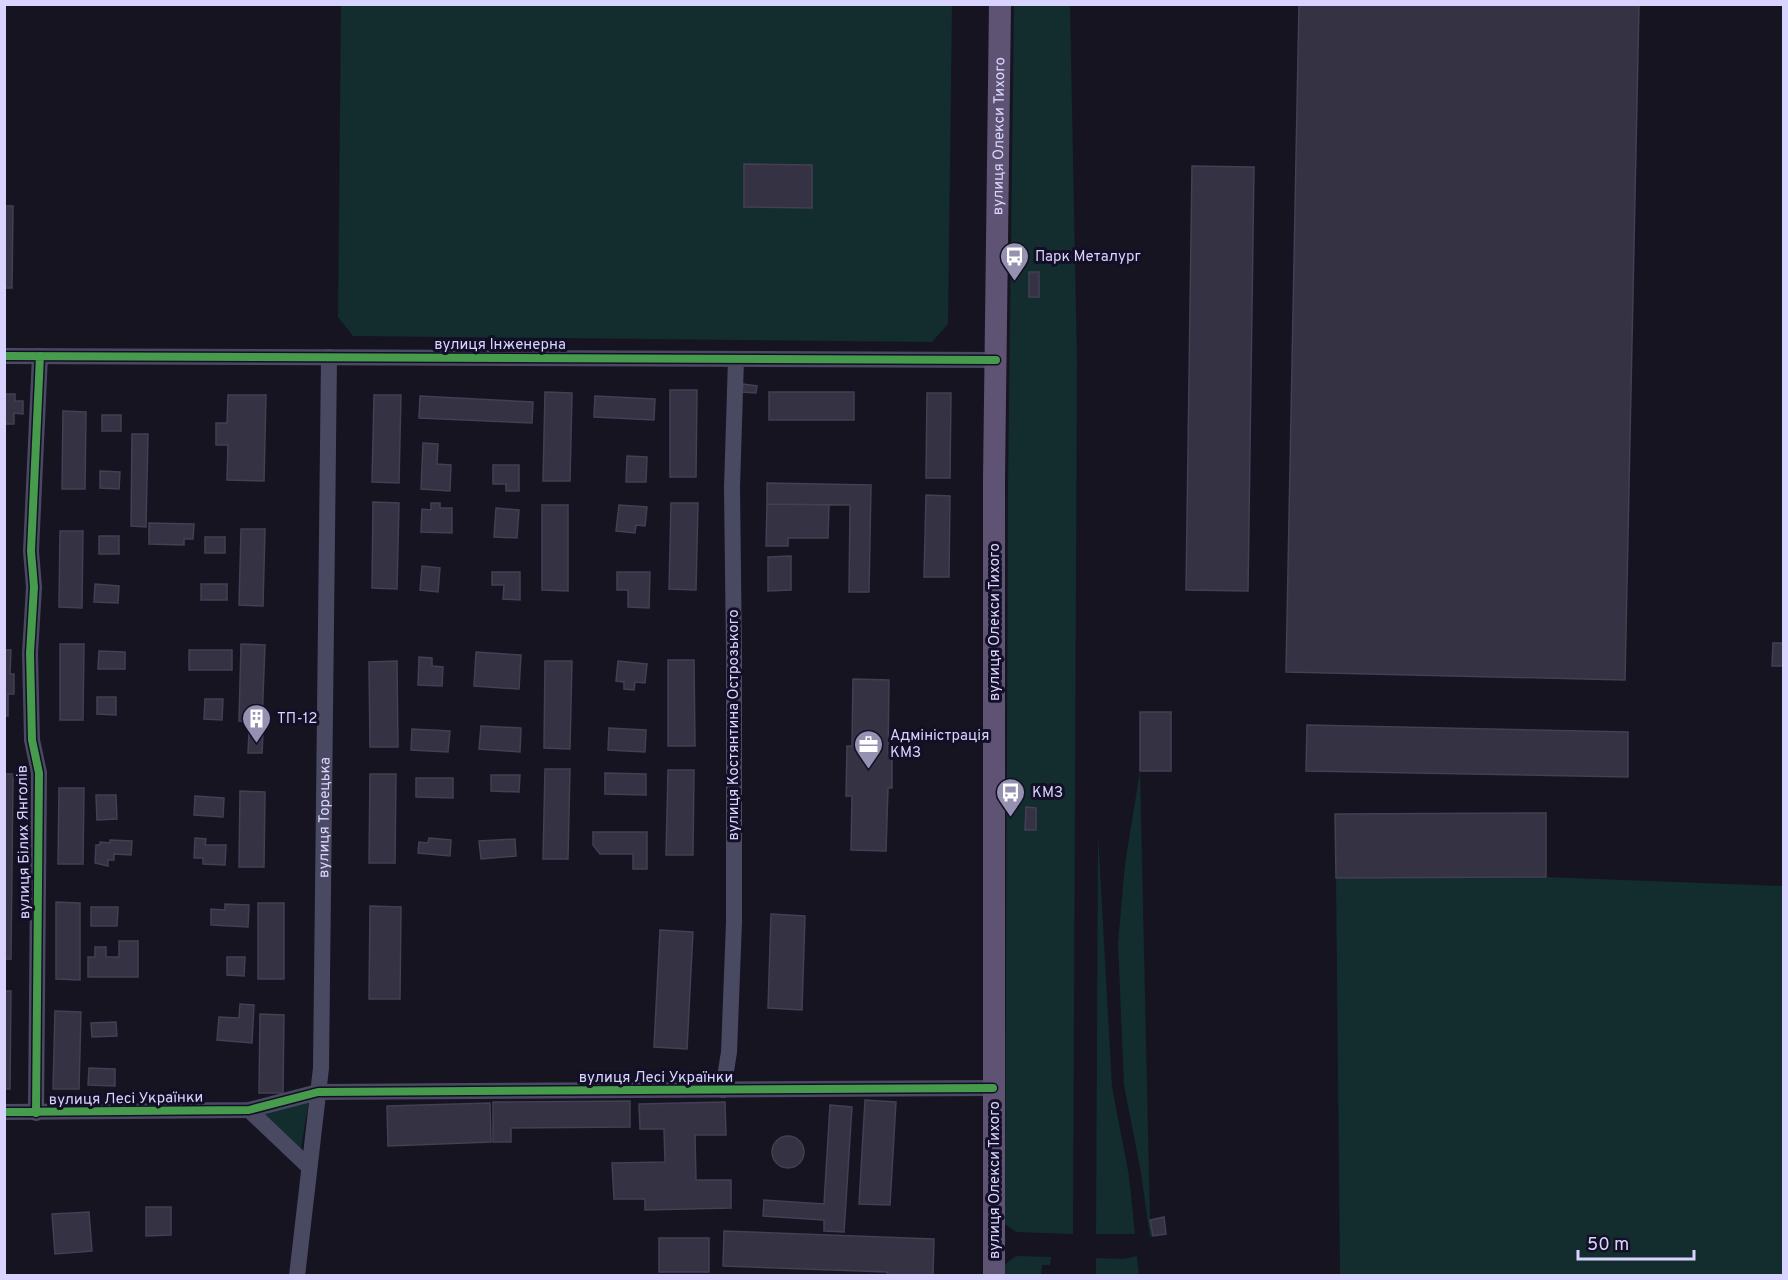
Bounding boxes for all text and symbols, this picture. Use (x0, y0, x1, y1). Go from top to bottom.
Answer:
street label: вулиця Олекси Тихого (989, 57, 1010, 215)
bus stop icon: Парк Металург (998, 240, 1030, 282)
place label: Парк Металург (1035, 248, 1141, 267)
street label: вулиця Інженерна (434, 336, 566, 355)
street label: вулиця Олекси Тихого (986, 543, 1005, 701)
street label: вулиця Костянтина Острозького (725, 609, 744, 841)
building icon: ТП-12 (240, 702, 272, 744)
place label: ТП-12 (277, 710, 317, 729)
place label: Адміністрація КМЗ (890, 727, 989, 763)
office icon: Адміністрація КМЗ (853, 728, 885, 770)
street label: вулиця Торецька (315, 757, 335, 878)
street label: вулиця Білих Янголів (14, 765, 35, 919)
bus stop icon: КМЗ (995, 776, 1027, 818)
place label: КМЗ (1032, 784, 1063, 803)
street label: вулиця Лесі Українки (579, 1069, 733, 1088)
street label: вулиця Лесі Українки (49, 1089, 203, 1110)
street label: вулиця Олекси Тихого (986, 1101, 1005, 1259)
scale bar (1578, 1223, 1694, 1261)
text: 50 m (1587, 1234, 1629, 1257)

